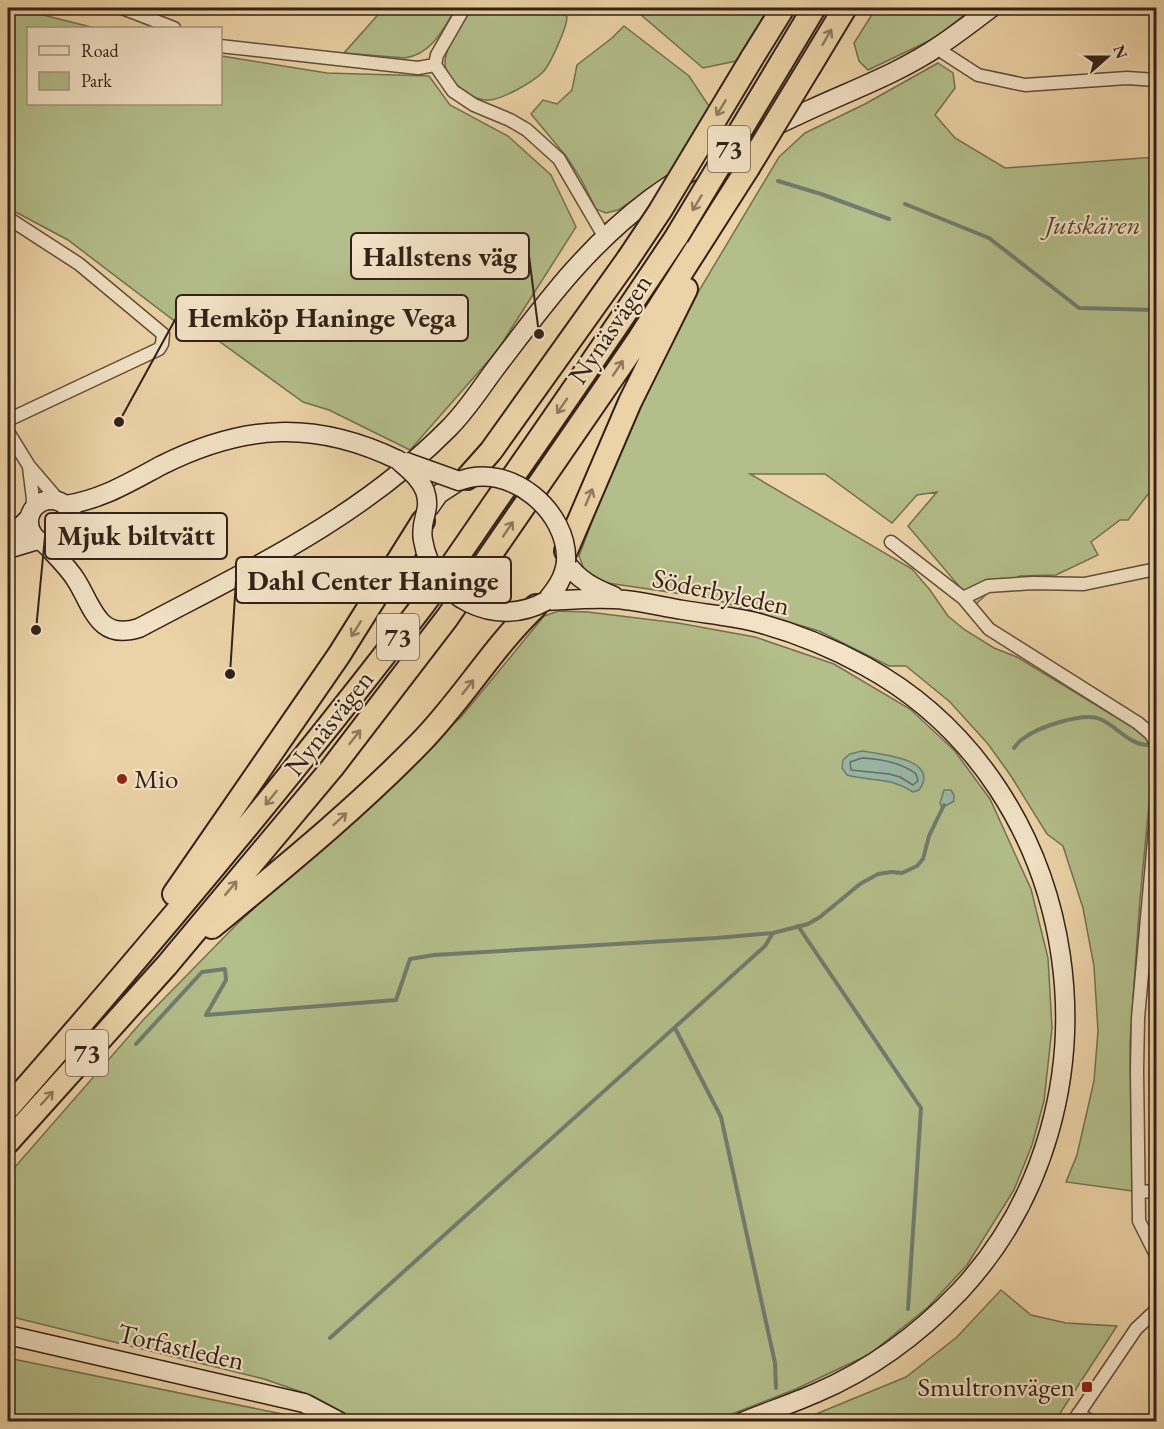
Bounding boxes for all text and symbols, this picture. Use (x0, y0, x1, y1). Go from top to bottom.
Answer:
legend (27, 27, 222, 105)
north arrow (1077, 27, 1137, 87)
one-way arrow (822, 29, 834, 46)
text: Road (81, 39, 120, 62)
text: N (1108, 42, 1133, 62)
text: Park (81, 69, 112, 92)
one-way arrow (715, 99, 727, 116)
road number: 73 (708, 126, 750, 172)
one-way arrow (690, 194, 702, 211)
park label: Jutskären (1040, 207, 1141, 242)
callout: Hallstens väg (351, 233, 529, 279)
text: Hallstens väg (363, 238, 518, 274)
street label: Nynäsvägen (560, 267, 659, 391)
callout: Hemköp Haninge Vega (176, 295, 468, 341)
text: Hemköp Haninge Vega (188, 299, 457, 335)
one-way arrow (612, 361, 624, 377)
one-way arrow (556, 397, 568, 413)
one-way arrow (584, 489, 596, 507)
callout: Mjuk biltvätt (45, 513, 227, 559)
text: Mjuk biltvätt (57, 517, 216, 553)
one-way arrow (502, 522, 514, 538)
callout: Dahl Center Haninge (236, 557, 511, 603)
street label: Söderbyleden (649, 560, 793, 623)
text: Dahl Center Haninge (247, 562, 499, 598)
road number: 73 (377, 614, 419, 660)
one-way arrow (349, 620, 361, 637)
street label: Nynäsvägen (276, 662, 381, 783)
one-way arrow (462, 680, 475, 696)
one-way arrow (349, 730, 362, 746)
place label: Mio (134, 761, 178, 796)
marker: Mio (115, 772, 129, 786)
one-way arrow (264, 790, 277, 806)
one-way arrow (332, 812, 347, 826)
one-way arrow (225, 880, 238, 896)
road number: 73 (66, 1030, 108, 1076)
one-way arrow (40, 1091, 54, 1106)
street label: Torfastleden (114, 1315, 248, 1378)
place label: Smultronvägen (918, 1369, 1075, 1404)
marker: Smultronvägen (1080, 1380, 1094, 1394)

